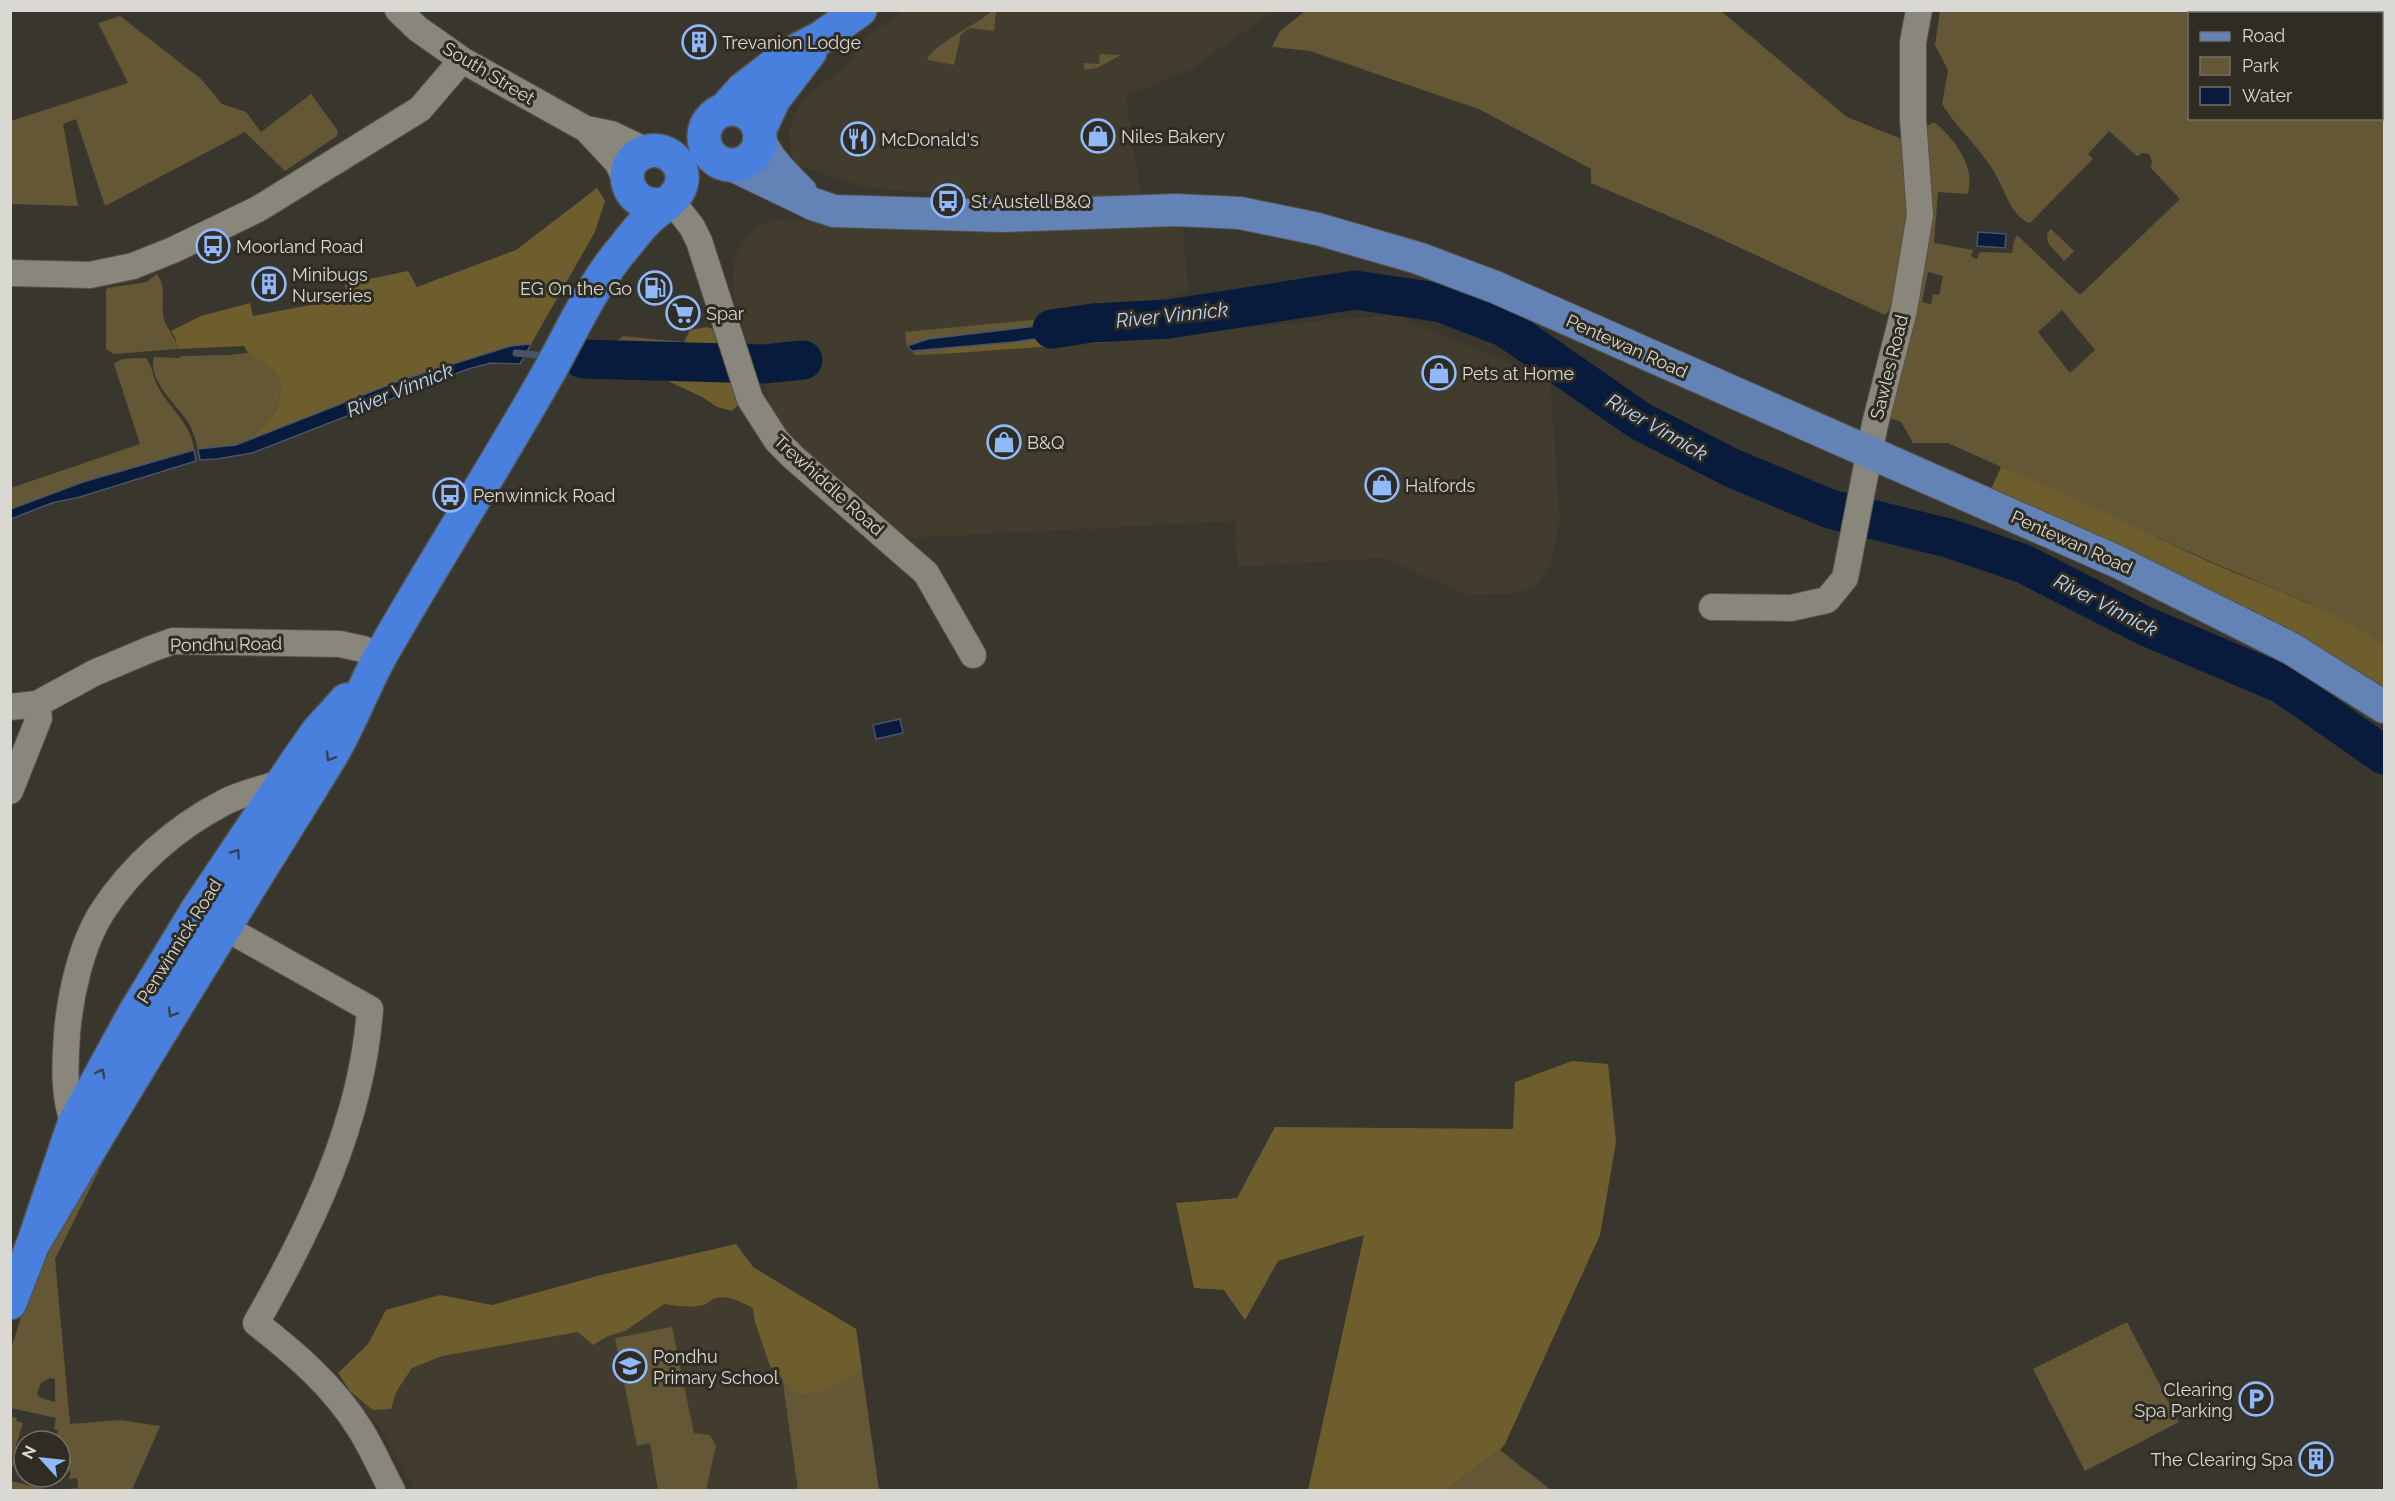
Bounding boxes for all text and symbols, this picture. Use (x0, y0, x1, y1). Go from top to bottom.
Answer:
legend (2188, 12, 2383, 120)
building icon: Trevanion Lodge (681, 24, 717, 60)
text: Road (2242, 25, 2285, 46)
place label: Trevanion Lodge (722, 32, 861, 53)
street label: South Street (439, 37, 539, 109)
text: Park (2242, 55, 2279, 76)
text: Water (2242, 85, 2293, 106)
shop icon: Niles Bakery (1080, 118, 1116, 154)
restaurant icon: McDonald's (840, 121, 876, 157)
place label: Niles Bakery (1121, 126, 1225, 147)
place label: McDonald's (881, 129, 979, 150)
bus stop icon: St Austell B&Q (930, 183, 966, 219)
place label: St Austell B&Q (971, 191, 1091, 212)
bus stop icon: Moorland Road (195, 228, 231, 264)
place label: Moorland Road (236, 236, 364, 257)
place label: Minibugs Nurseries (292, 264, 372, 306)
building icon: Minibugs Nurseries (251, 266, 287, 302)
fuel station icon: EG On the Go (637, 270, 673, 306)
place label: EG On the Go (520, 278, 632, 299)
supermarket icon: Spar (665, 295, 701, 331)
water label: River Vinnick (1115, 297, 1230, 333)
place label: Spar (706, 303, 745, 324)
street label: Pentewan Road (1563, 310, 1691, 382)
street label: Sawles Road (1866, 313, 1912, 421)
shop icon: Pets at Home (1421, 355, 1457, 391)
water label: River Vinnick (343, 358, 457, 422)
place label: Pets at Home (1462, 363, 1575, 384)
water label: River Vinnick (1602, 388, 1712, 466)
shop icon: B&Q (986, 424, 1022, 460)
street label: Trewhiddle Road (770, 430, 888, 540)
place label: B&Q (1027, 432, 1064, 453)
shop icon: Halfords (1364, 467, 1400, 503)
place label: Halfords (1405, 475, 1476, 496)
bus stop icon: Penwinnick Road (432, 477, 468, 513)
place label: Penwinnick Road (473, 485, 616, 506)
street label: Pentewan Road (2008, 506, 2136, 578)
water label: River Vinnick (2050, 569, 2162, 641)
street label: Pondhu Road (170, 633, 282, 655)
one-way arrow (326, 751, 338, 761)
one-way arrow (228, 849, 239, 860)
street label: Penwinnick Road (132, 875, 226, 1007)
one-way arrow (167, 1007, 179, 1017)
one-way arrow (94, 1069, 105, 1080)
place label: Pondhu Primary School (653, 1346, 779, 1388)
school or university icon: Pondhu Primary School (612, 1348, 648, 1384)
place label: Clearing Spa Parking (2134, 1379, 2233, 1421)
parking icon: Clearing Spa Parking (2238, 1381, 2274, 1417)
north arrow (12, 1429, 72, 1489)
building icon: The Clearing Spa (2298, 1441, 2334, 1477)
text: N (18, 1443, 40, 1462)
place label: The Clearing Spa (2150, 1449, 2293, 1470)

